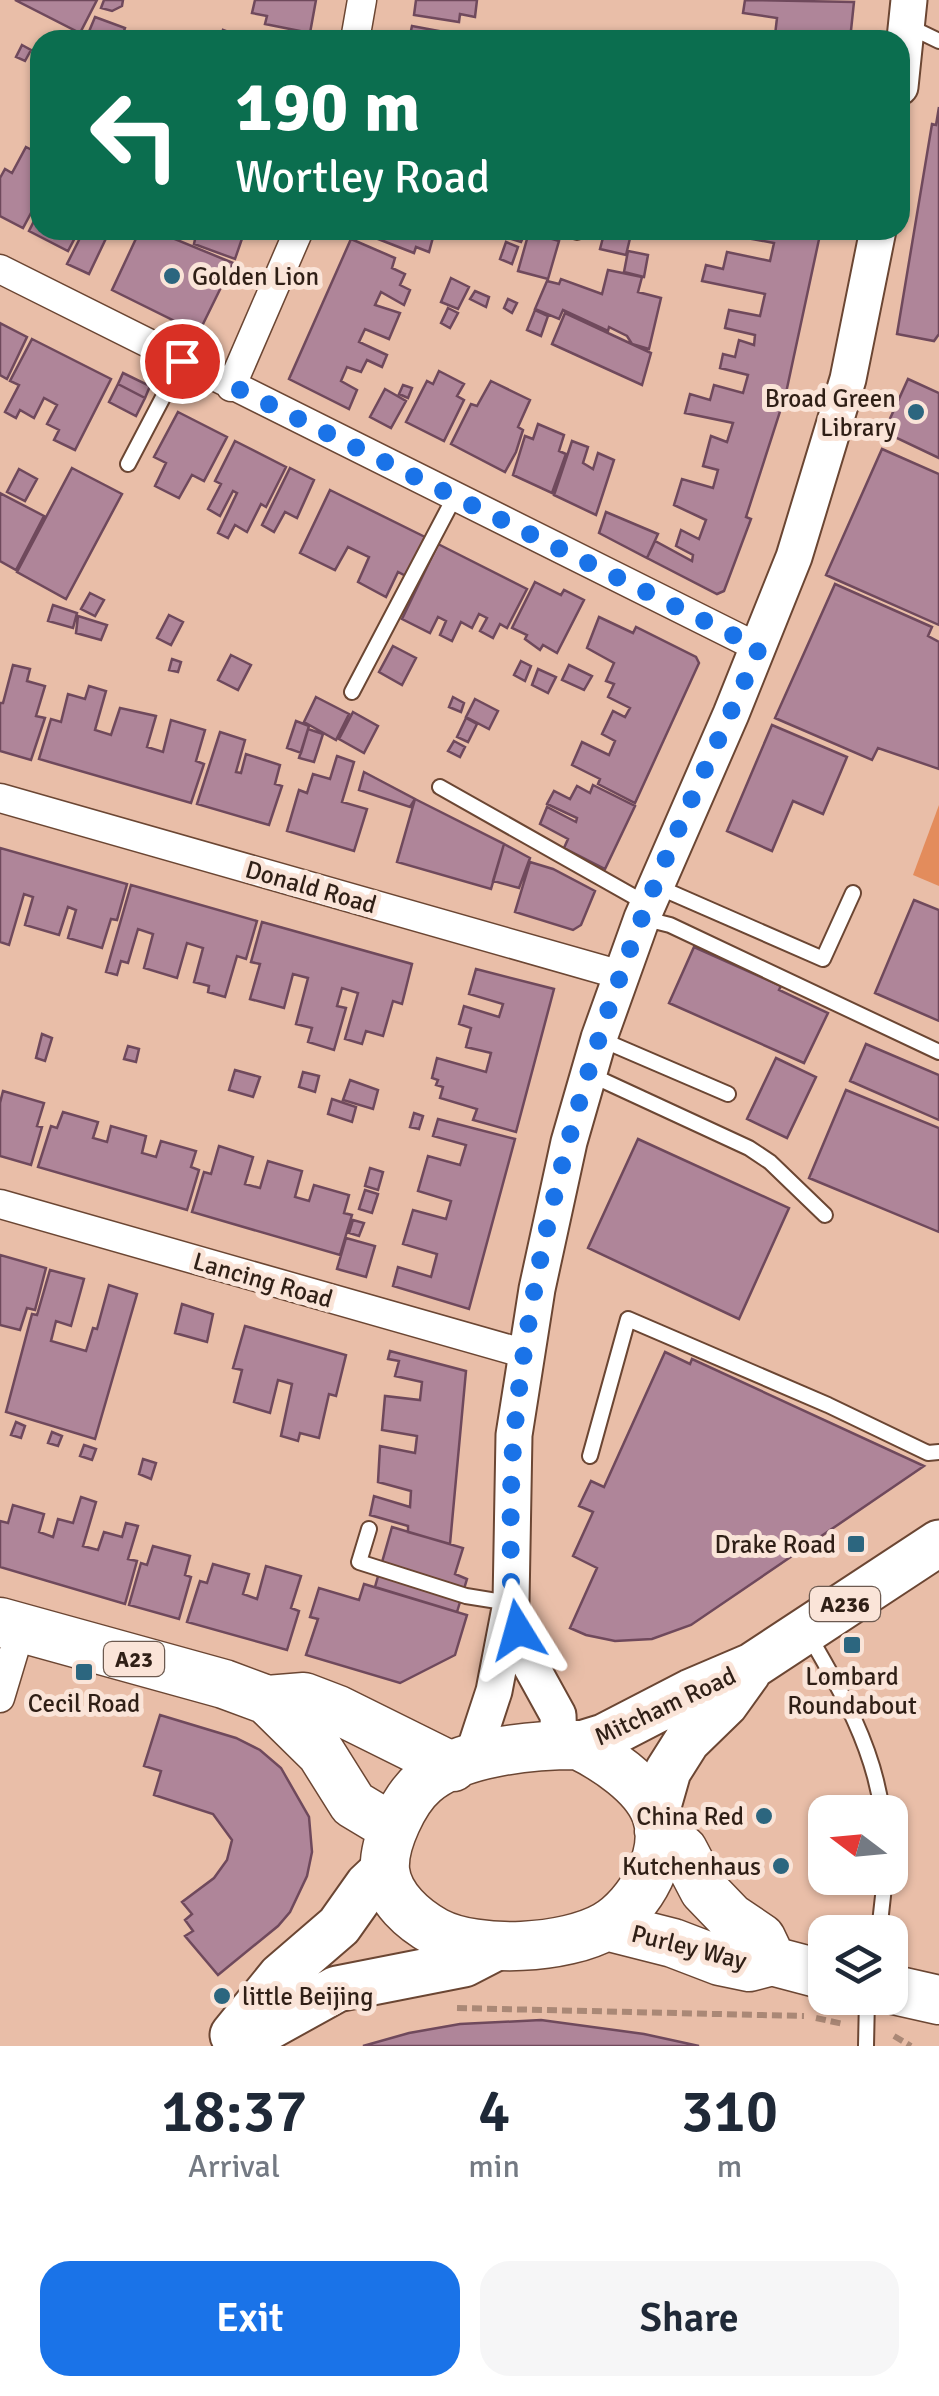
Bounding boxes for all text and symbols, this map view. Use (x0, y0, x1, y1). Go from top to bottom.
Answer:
text: 190 m (235, 64, 420, 150)
icon: left (70, 70, 200, 200)
text: Wortley Road (235, 150, 490, 205)
place label: Golden Lion (192, 261, 319, 292)
marker: Golden Lion (161, 265, 183, 287)
pin (140, 319, 225, 404)
icon: arrive (155, 334, 210, 389)
place label: Broad Green Library (765, 383, 896, 443)
marker: Broad Green Library (905, 401, 927, 423)
street label: Donald Road (242, 853, 380, 921)
street label: Lancing Road (190, 1245, 336, 1315)
place label: Drake Road (715, 1529, 836, 1560)
marker: Drake Road (845, 1533, 867, 1555)
position arrow (466, 1578, 570, 1682)
road number: A236 (810, 1587, 880, 1621)
marker: Lombard Roundabout (841, 1634, 863, 1656)
road number: A23 (104, 1642, 164, 1676)
street label: Mitcham Road (589, 1660, 741, 1752)
marker: Cecil Road (73, 1661, 95, 1683)
place label: Lombard Roundabout (787, 1661, 917, 1721)
place label: Cecil Road (28, 1688, 140, 1719)
north arrow (808, 1795, 908, 1895)
map controls (808, 1795, 908, 2015)
place label: China Red (636, 1801, 744, 1832)
marker: China Red (753, 1805, 775, 1827)
place label: Kutchenhaus (622, 1851, 761, 1882)
marker: Kutchenhaus (770, 1855, 792, 1877)
button: layers (808, 1915, 908, 2015)
street label: Purley Way (628, 1918, 750, 1976)
place label: little Beijing (242, 1981, 373, 2012)
marker: little Beijing (211, 1985, 233, 2007)
text: 18:37 (161, 2075, 307, 2149)
text: 4 (478, 2075, 510, 2149)
text: 310 (681, 2075, 778, 2149)
text: Arrival (188, 2147, 280, 2186)
text: min (468, 2147, 520, 2186)
text: m (717, 2147, 742, 2186)
button: Exit (40, 2261, 460, 2376)
button: Share (480, 2261, 899, 2376)

